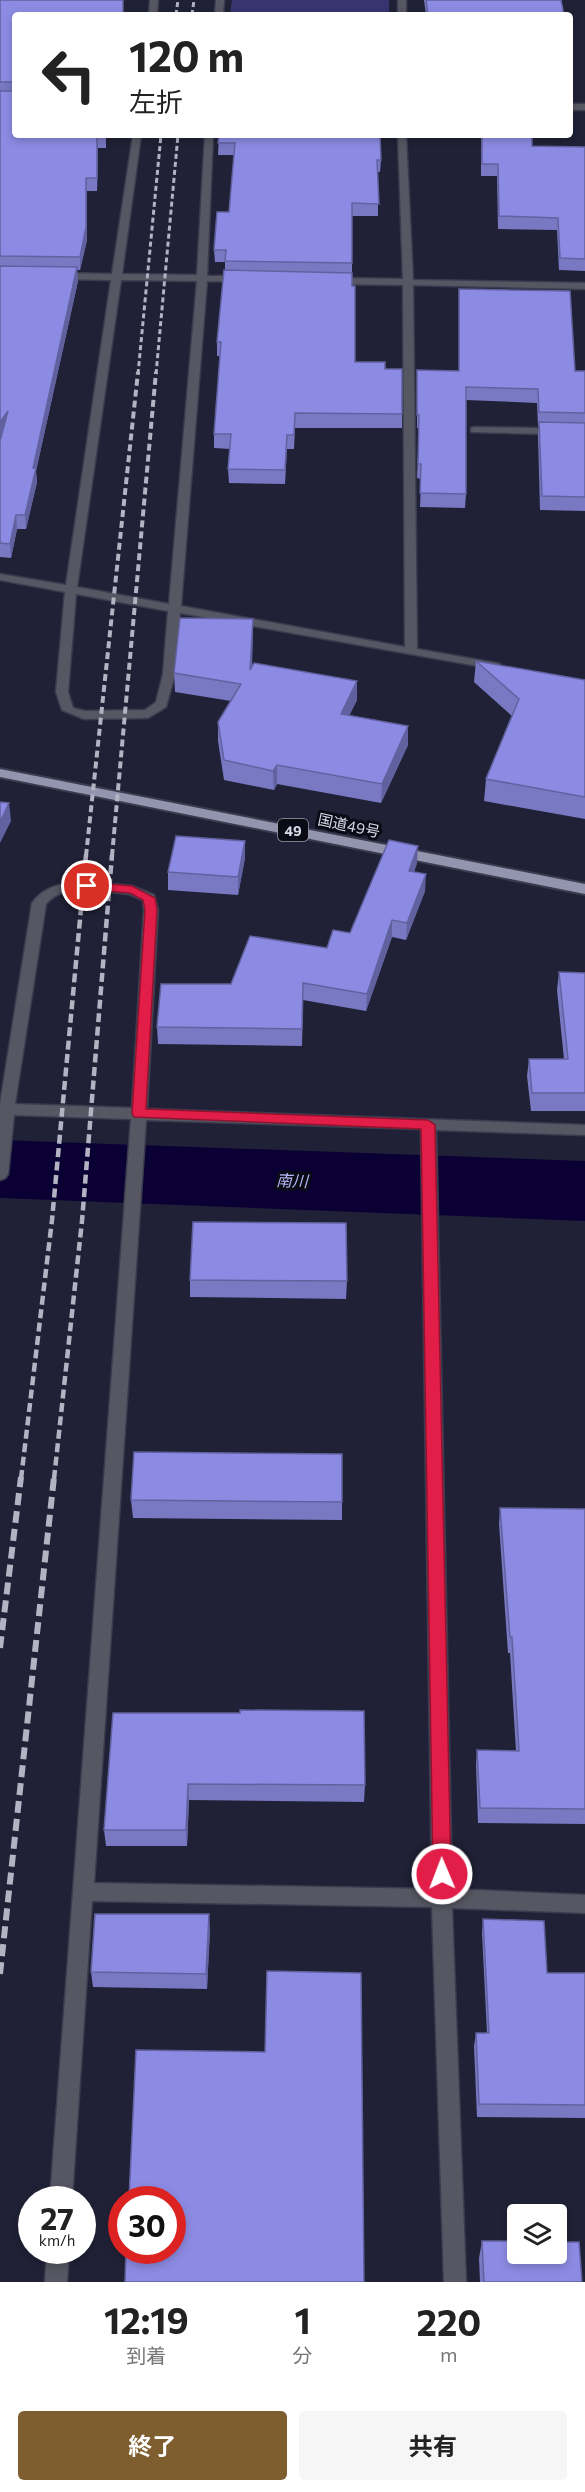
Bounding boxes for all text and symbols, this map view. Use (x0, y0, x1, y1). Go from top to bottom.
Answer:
text: 120 m (129, 29, 244, 81)
icon: left (30, 36, 108, 114)
text: 左折 (129, 85, 183, 118)
street label: 国道49号 (316, 810, 382, 840)
road number: 49 (278, 819, 308, 841)
pin (61, 860, 112, 911)
icon: arrive (70, 869, 103, 902)
water label: 南川 (276, 1170, 310, 1190)
position arrow (410, 1842, 474, 1906)
speed limit sign: 30 (108, 2186, 186, 2264)
text: 27 (40, 2199, 74, 2236)
map controls (507, 2204, 567, 2264)
button: layers (507, 2204, 567, 2264)
text: km/h (39, 2231, 75, 2249)
text: 12:19 (104, 2297, 189, 2341)
text: 1 (294, 2297, 311, 2341)
text: 220 (416, 2299, 481, 2343)
text: m (440, 2342, 458, 2366)
text: 到着 (126, 2343, 166, 2367)
text: 分 (293, 2343, 313, 2367)
button: 終了 (18, 2411, 287, 2480)
button: 共有 (299, 2411, 567, 2480)

